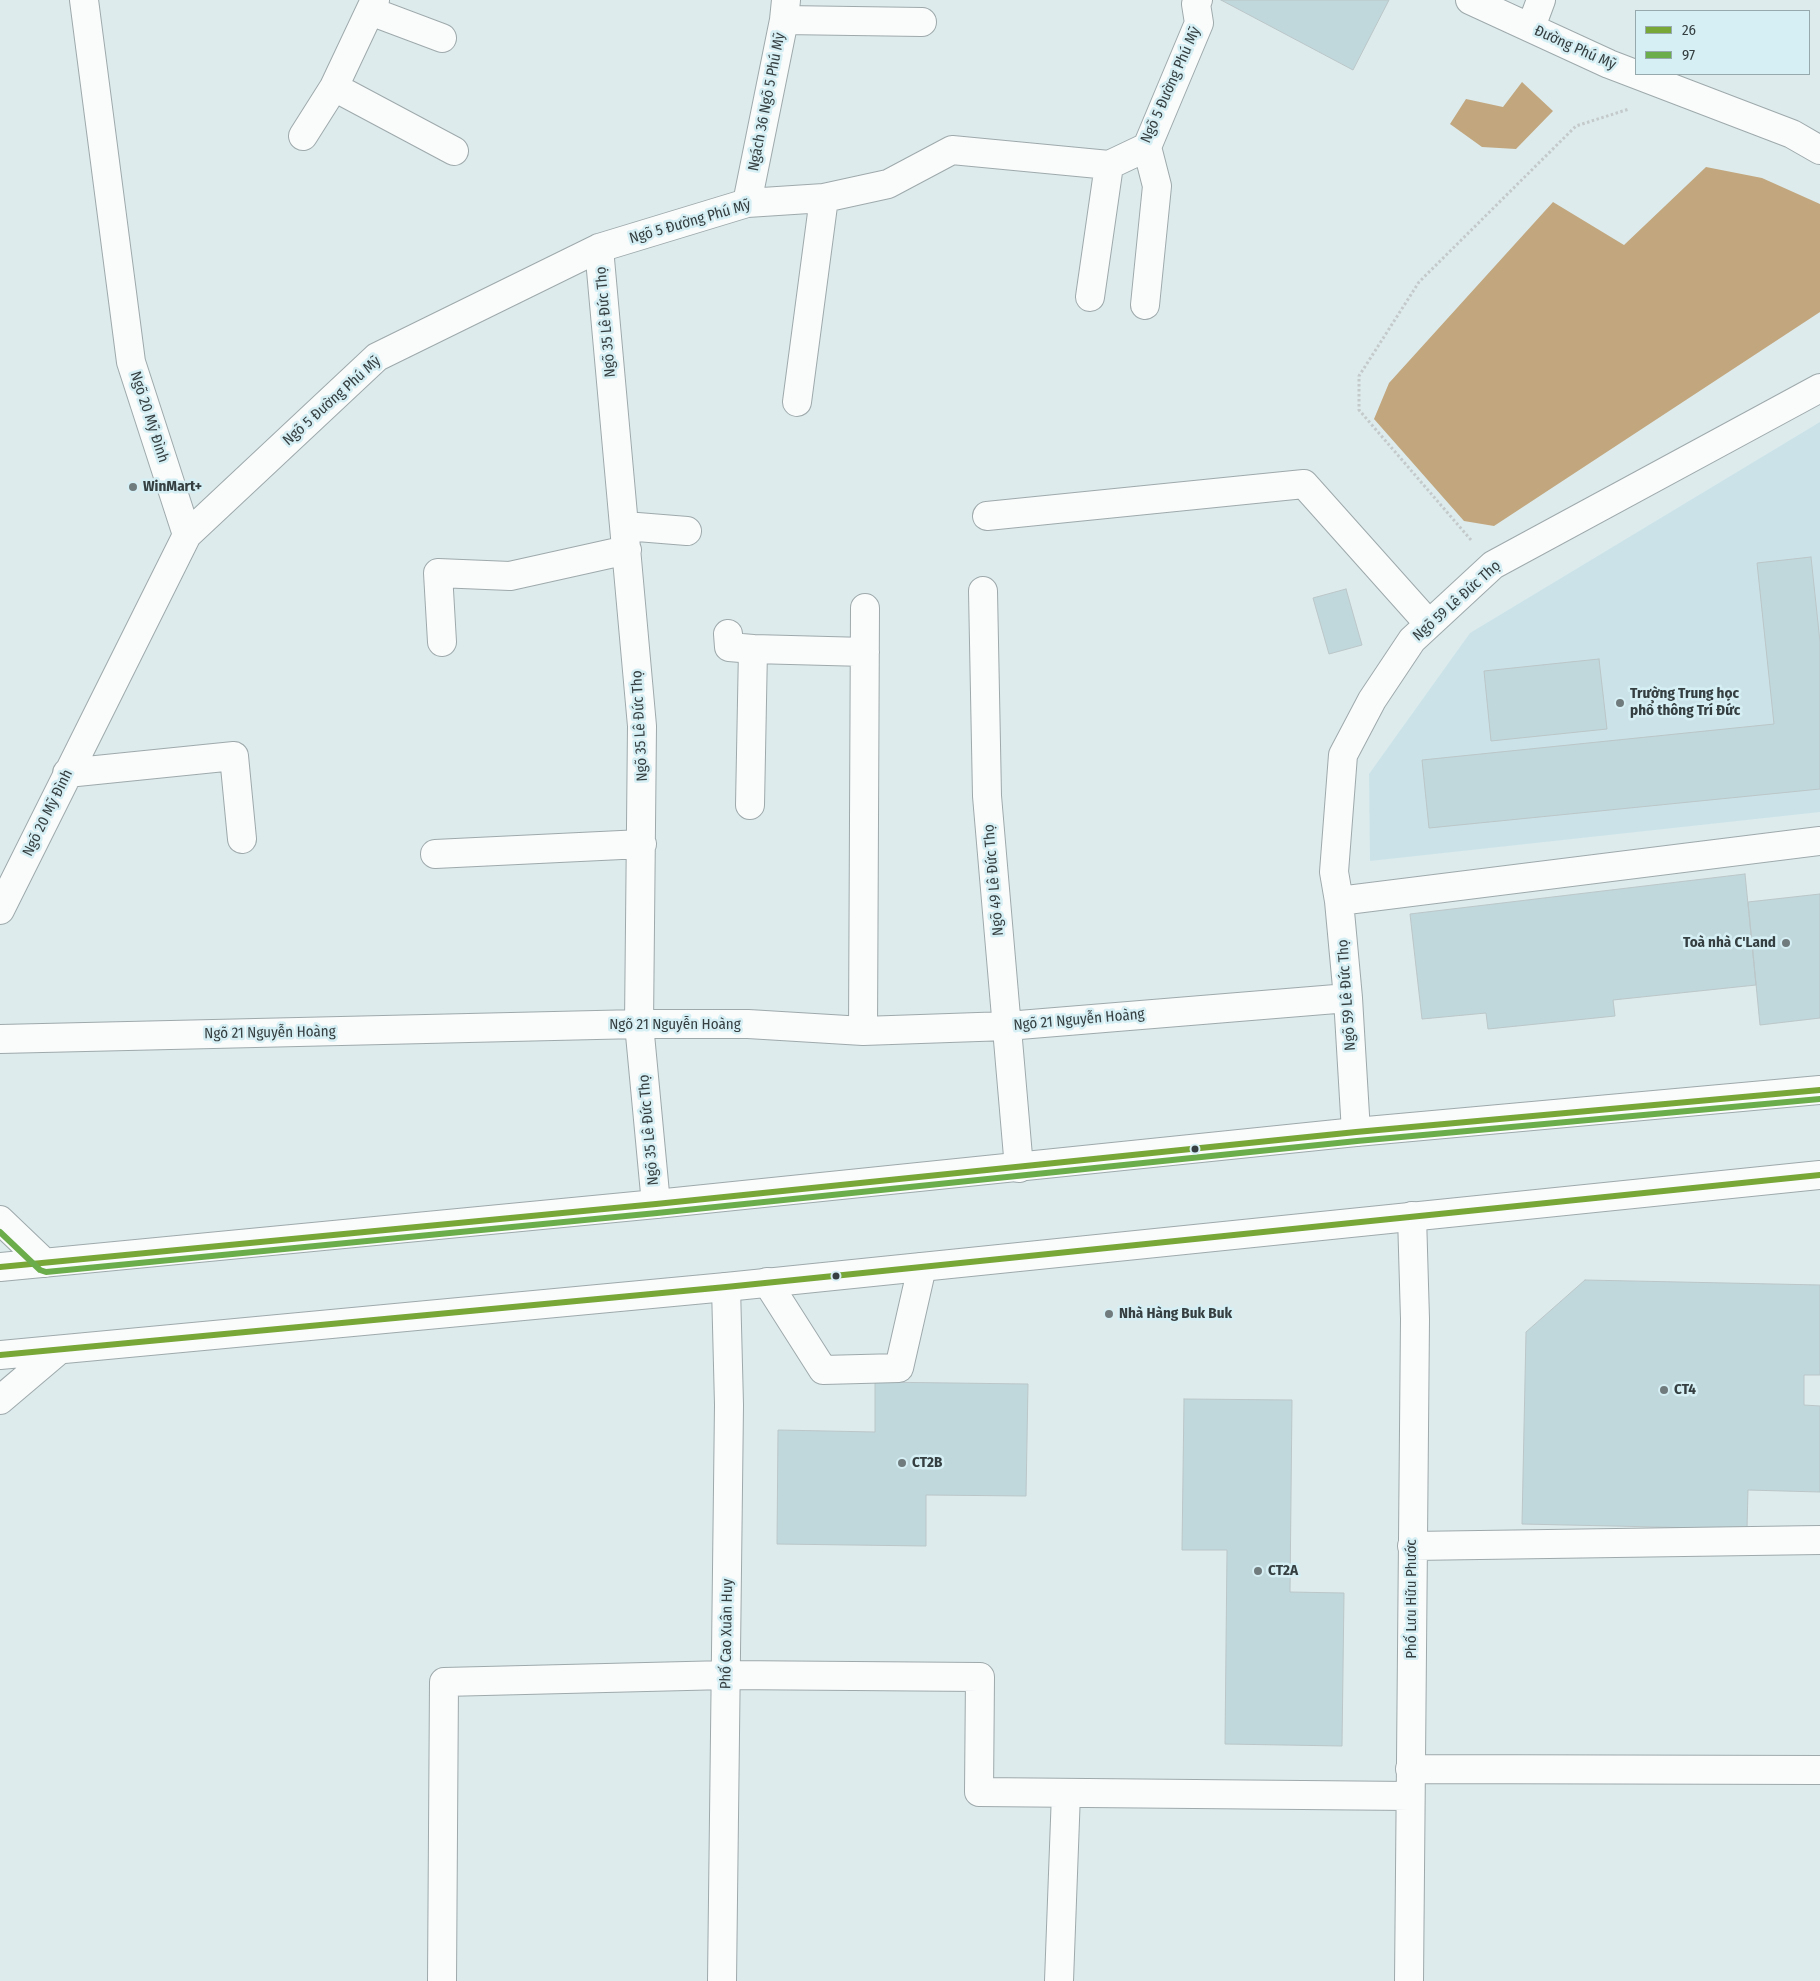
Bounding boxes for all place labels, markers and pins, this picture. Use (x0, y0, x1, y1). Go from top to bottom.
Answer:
place label: WinMart+ (143, 478, 202, 496)
marker: WinMart+ (127, 481, 139, 493)
place label: Trường Trung học phổ thông Trí Đức (1630, 685, 1740, 720)
marker: Trường Trung học phổ thông Trí Đức (1614, 697, 1626, 709)
place label: Toà nhà C'Land (1683, 934, 1776, 952)
marker: Toà nhà C'Land (1780, 937, 1792, 949)
unlabelled marker (1190, 1144, 1200, 1154)
unlabelled marker (831, 1271, 841, 1281)
place label: Nhà Hàng Buk Buk (1119, 1305, 1232, 1323)
marker: Nhà Hàng Buk Buk (1103, 1308, 1115, 1320)
place label: CT4 (1674, 1381, 1696, 1399)
marker: CT4 (1658, 1384, 1670, 1396)
place label: CT2B (912, 1454, 942, 1472)
marker: CT2B (896, 1457, 908, 1469)
place label: CT2A (1268, 1562, 1298, 1580)
marker: CT2A (1252, 1565, 1264, 1577)

